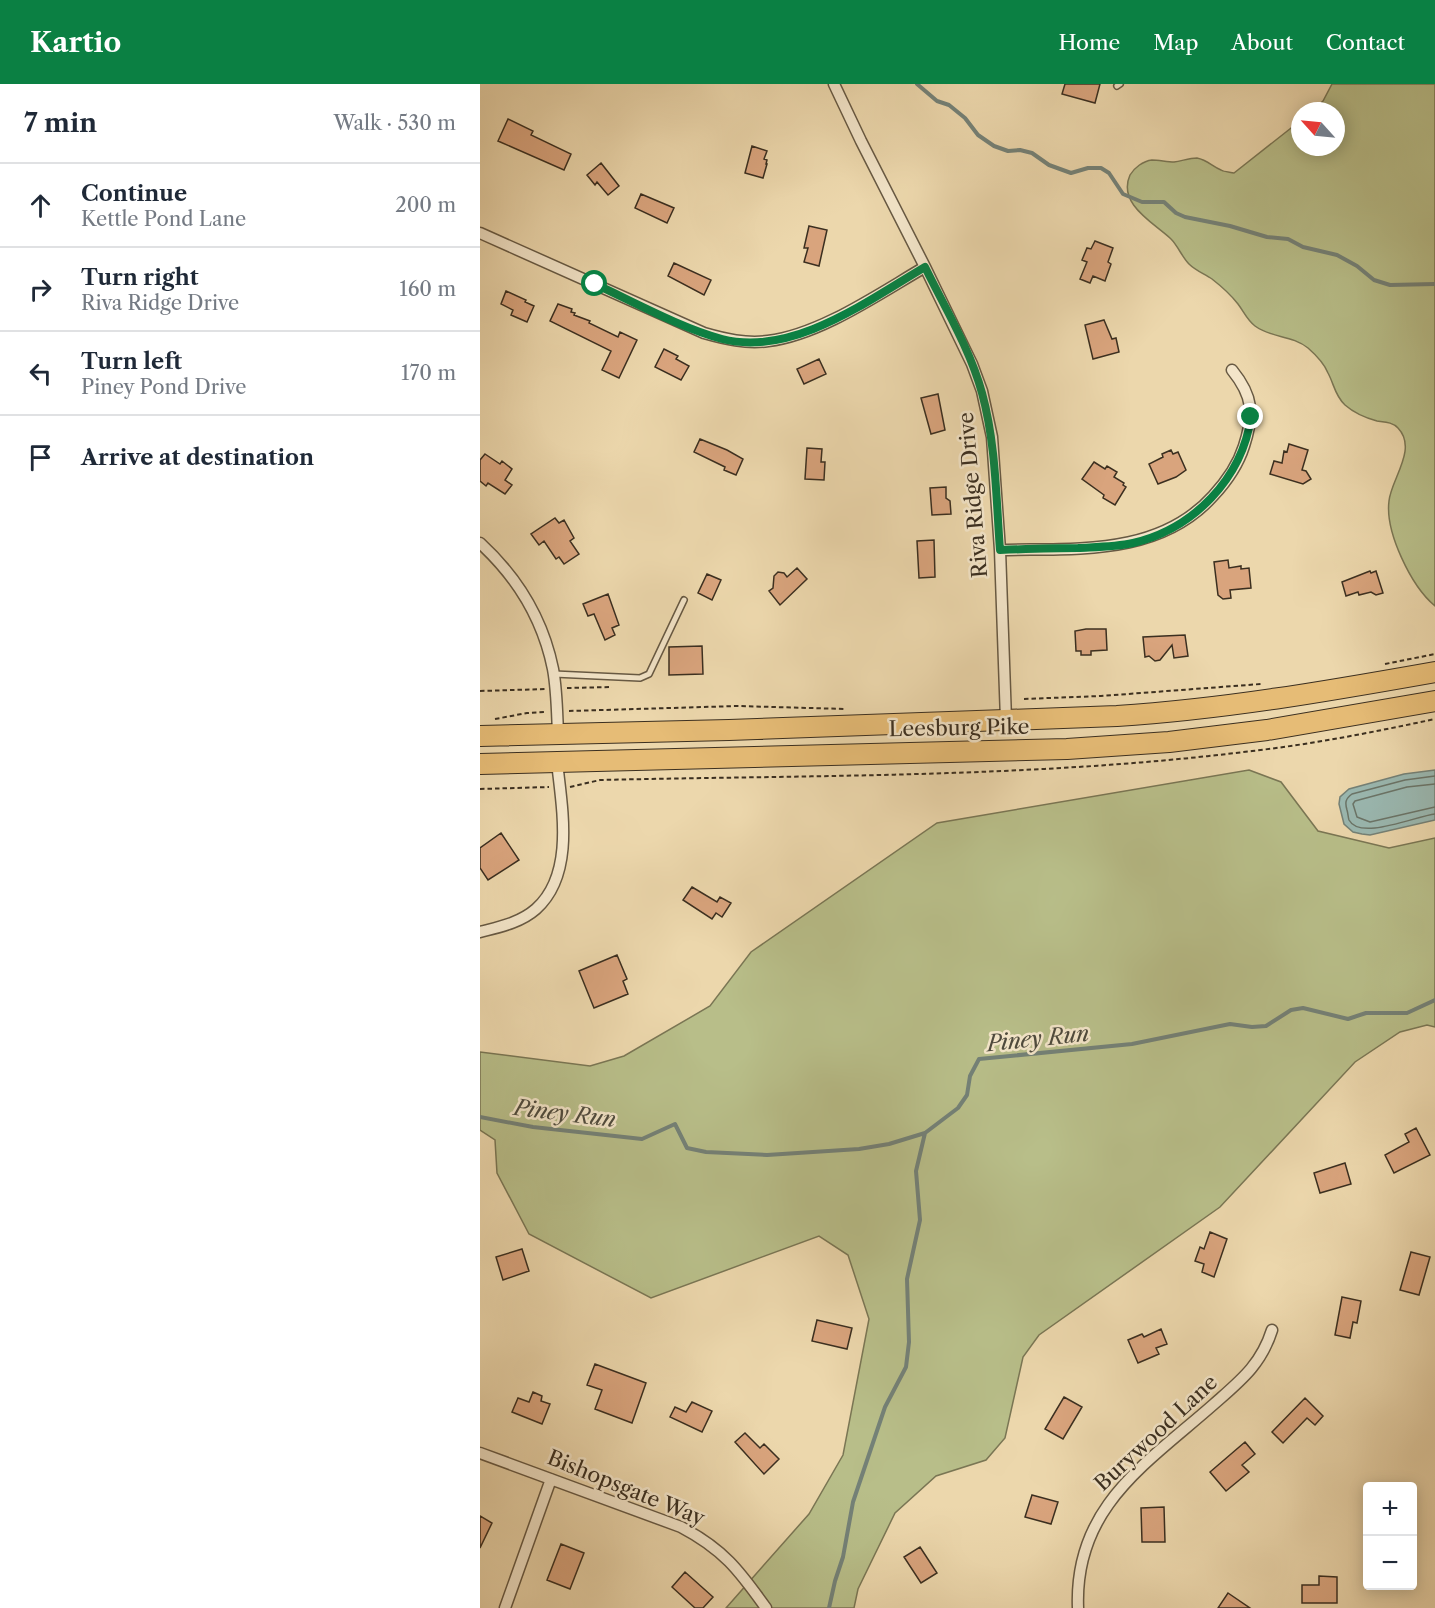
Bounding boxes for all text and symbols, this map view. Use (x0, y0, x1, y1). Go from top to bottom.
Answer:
text: Kartio (30, 25, 121, 59)
text: Home (1059, 30, 1120, 55)
text: Map (1153, 30, 1198, 55)
text: About (1231, 30, 1293, 55)
text: Contact (1326, 30, 1405, 55)
north arrow (1291, 102, 1345, 156)
text: 7 min (24, 107, 97, 139)
text: Walk · 530 m (333, 111, 456, 135)
text: Continue (81, 180, 187, 207)
icon: ahead (24, 189, 57, 222)
text: 200 m (395, 193, 456, 217)
text: Kettle Pond Lane (81, 207, 246, 231)
text: Turn right (81, 264, 199, 291)
route start (581, 270, 607, 296)
icon: right (24, 273, 57, 306)
text: 160 m (399, 277, 456, 301)
text: Riva Ridge Drive (81, 291, 239, 315)
text: Turn left (81, 348, 182, 375)
icon: left (24, 357, 57, 390)
text: 170 m (401, 361, 456, 385)
text: Piney Pond Drive (81, 375, 246, 399)
route end (1237, 403, 1263, 429)
street label: Riva Ridge Drive (953, 411, 992, 579)
icon: arrive (24, 441, 57, 474)
text: Arrive at destination (81, 444, 314, 471)
street label: Leesburg Pike (888, 714, 1030, 741)
water label: Piney Run (984, 1020, 1090, 1057)
water label: Piney Run (510, 1094, 617, 1133)
street label: Burywood Lane (1089, 1369, 1222, 1496)
street label: Bishopsgate Way (544, 1445, 709, 1531)
map controls (1363, 1482, 1417, 1590)
button: + (1363, 1482, 1417, 1536)
button: − (1363, 1536, 1417, 1590)

